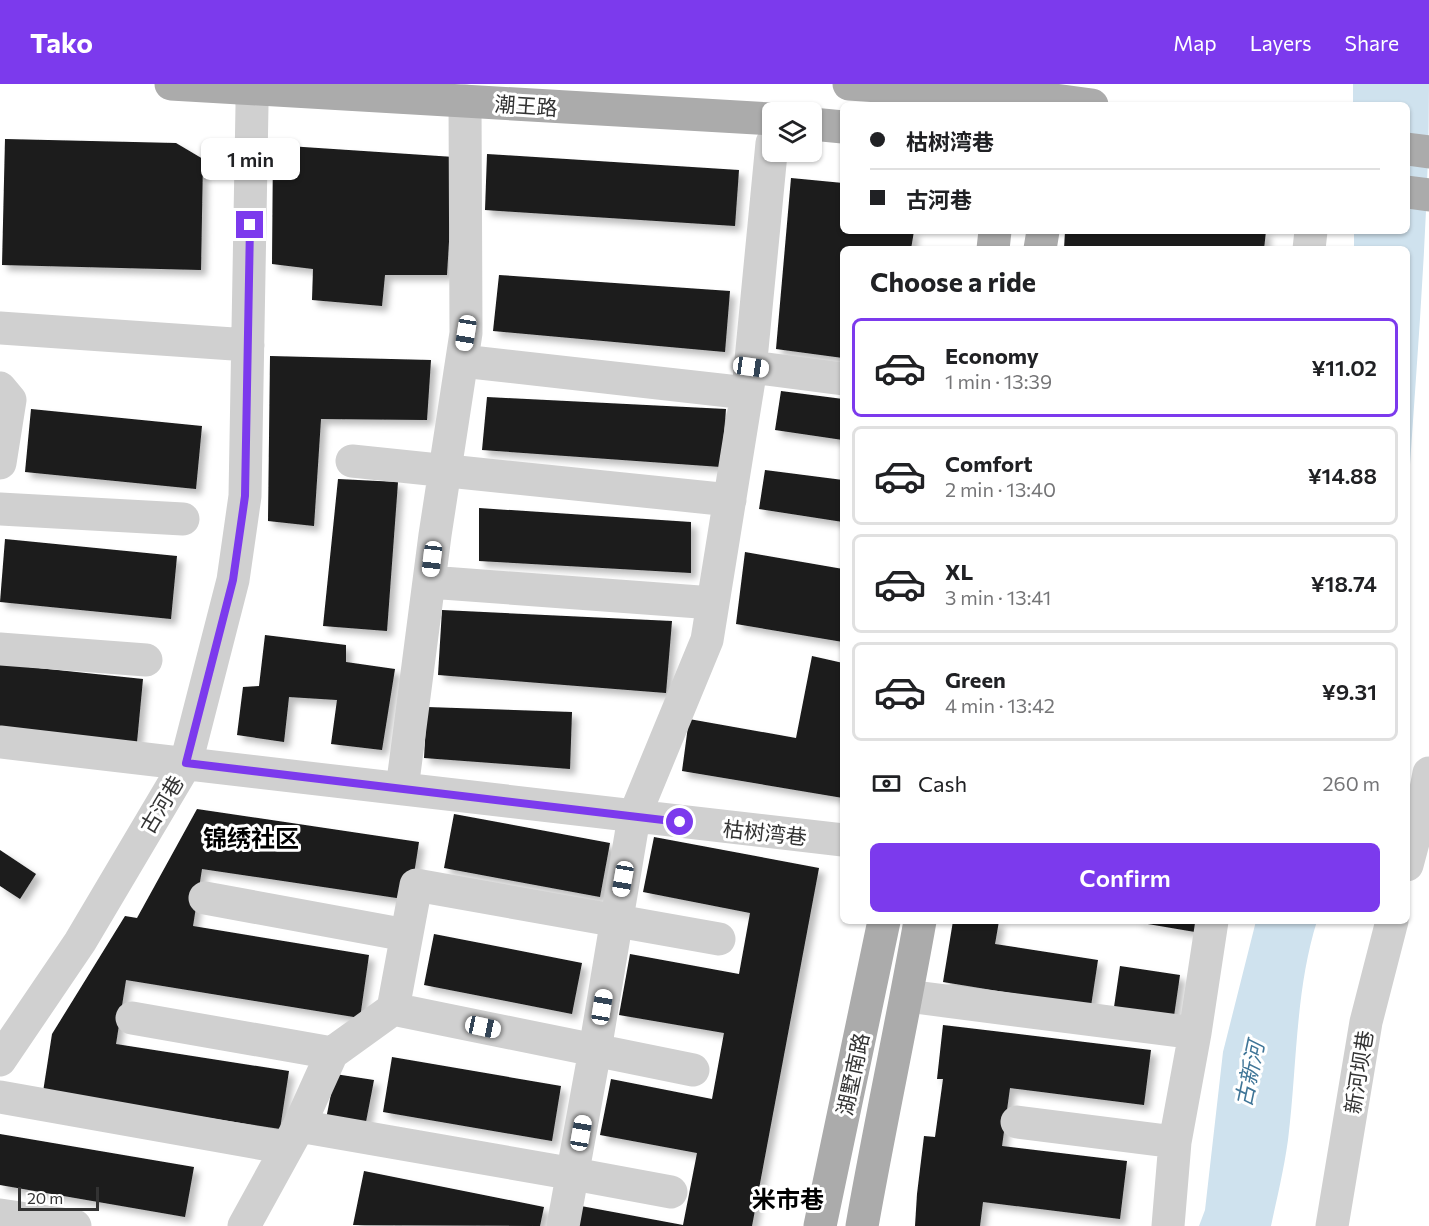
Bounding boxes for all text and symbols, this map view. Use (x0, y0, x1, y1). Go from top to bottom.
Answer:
text: Tako (30, 25, 93, 59)
text: Map (1173, 30, 1217, 55)
text: Layers (1250, 30, 1312, 55)
text: Share (1345, 30, 1399, 55)
street label: 潮王路 (494, 90, 558, 120)
map controls (762, 102, 822, 162)
button: layers (762, 102, 822, 162)
text: 枯树湾巷 (906, 128, 994, 155)
callout: 1 min (200, 138, 300, 180)
text: 1 min (227, 147, 274, 171)
text: 古河巷 (906, 186, 972, 213)
route end (236, 211, 263, 238)
text: Choose a ride (870, 265, 1036, 298)
car (454, 314, 478, 352)
icon: car (873, 341, 927, 395)
text: Economy (945, 342, 1039, 369)
text: ¥11.02 (1311, 354, 1377, 381)
car (732, 356, 770, 378)
text: 1 min · 13:39 (945, 369, 1052, 393)
icon: car (873, 449, 927, 503)
text: Comfort (945, 450, 1033, 477)
text: ¥14.88 (1308, 462, 1377, 489)
text: 2 min · 13:40 (945, 477, 1056, 501)
car (421, 540, 443, 578)
icon: car (873, 557, 927, 611)
text: XL (945, 558, 973, 585)
text: ¥18.74 (1311, 570, 1377, 597)
text: 3 min · 13:41 (945, 585, 1051, 609)
icon: car (873, 665, 927, 719)
text: Green (945, 666, 1006, 693)
text: ¥9.31 (1322, 678, 1377, 705)
text: 4 min · 13:42 (945, 693, 1055, 717)
icon: cash (870, 767, 903, 800)
text: Cash (918, 770, 967, 797)
street label: 古河巷 (134, 771, 188, 837)
text: 260 m (1322, 771, 1380, 795)
route start (666, 808, 693, 835)
street label: 枯树湾巷 (722, 815, 808, 849)
district label: 锦绣社区 (203, 823, 299, 852)
button: Confirm (870, 843, 1380, 912)
car (611, 860, 635, 898)
car (590, 988, 614, 1026)
car (464, 1014, 502, 1040)
street label: 新河坝巷 (1339, 1029, 1377, 1115)
street label: 湖墅南路 (831, 1030, 873, 1118)
water label: 古新河 (1229, 1035, 1270, 1109)
car (569, 1114, 593, 1152)
scale bar (18, 1184, 99, 1212)
district label: 米市巷 (752, 1184, 824, 1213)
text: 20 m (27, 1188, 63, 1207)

